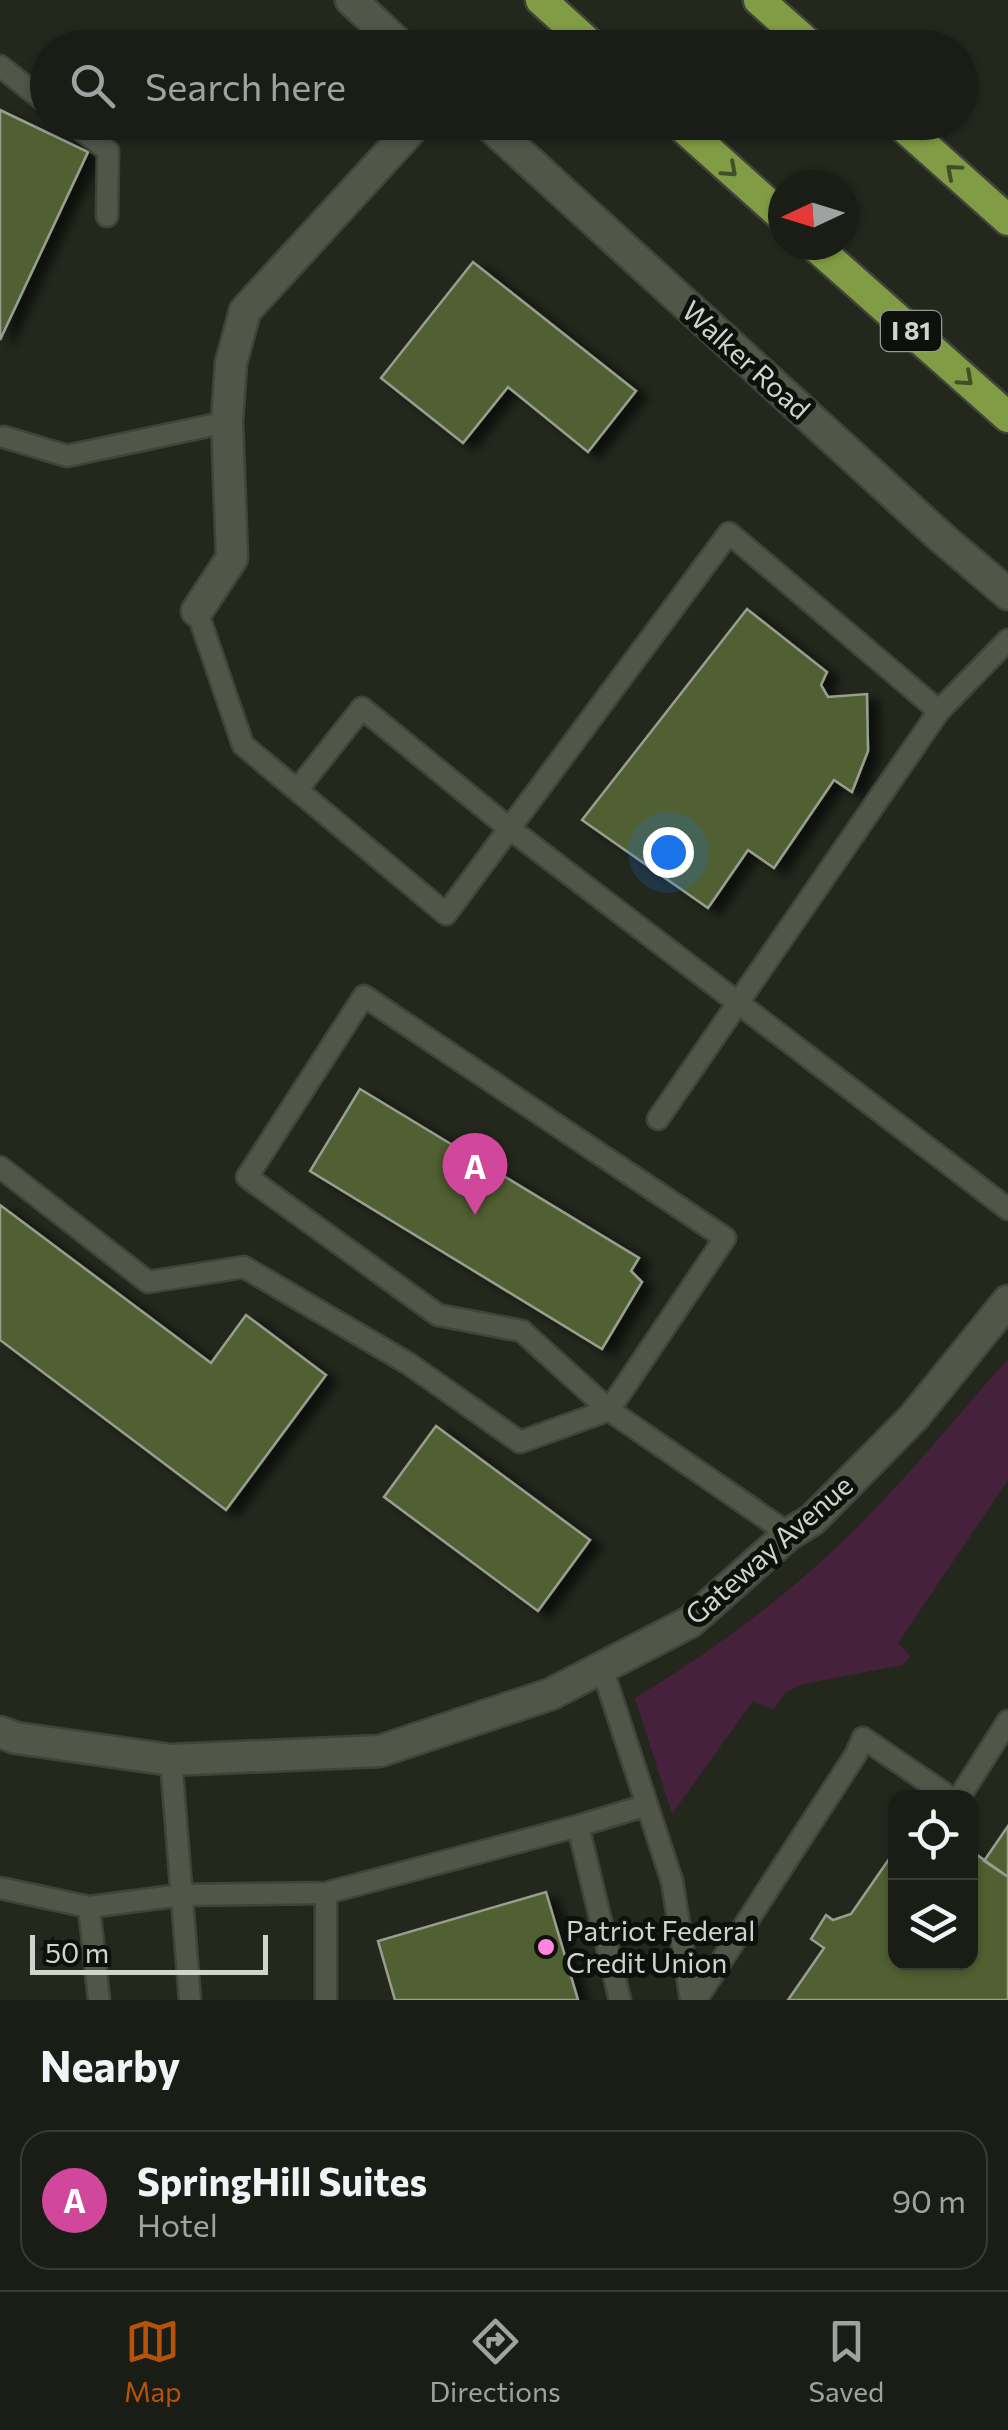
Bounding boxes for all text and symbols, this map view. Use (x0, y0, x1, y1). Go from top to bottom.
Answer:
search box (30, 30, 978, 140)
icon: search (65, 58, 120, 113)
text: Search here (145, 62, 346, 109)
one-way arrow (718, 158, 737, 176)
one-way arrow (946, 165, 965, 183)
north arrow (768, 170, 858, 260)
street label: Walker Road (676, 293, 818, 425)
road number: I 81 (881, 311, 941, 351)
one-way arrow (954, 368, 973, 386)
your location (643, 827, 694, 878)
pin: A (442, 1132, 508, 1215)
street label: Gateway Avenue (678, 1467, 859, 1631)
map controls (888, 1790, 978, 1970)
button: locate (888, 1790, 978, 1880)
button: layers (888, 1880, 978, 1970)
place label: Patriot Federal Credit Union (566, 1913, 755, 1979)
scale bar (30, 1930, 268, 1974)
text: 50 m (45, 1935, 109, 1969)
marker: Patriot Federal Credit Union (535, 1936, 557, 1958)
text: Nearby (40, 2039, 180, 2091)
text: SpringHill Suites (137, 2157, 427, 2204)
text: A (63, 2180, 86, 2220)
text: 90 m (892, 2180, 966, 2220)
text: Hotel (137, 2204, 218, 2244)
tab: Map (124, 2314, 182, 2408)
tab: Directions (429, 2314, 561, 2408)
tab: Saved (809, 2314, 884, 2408)

